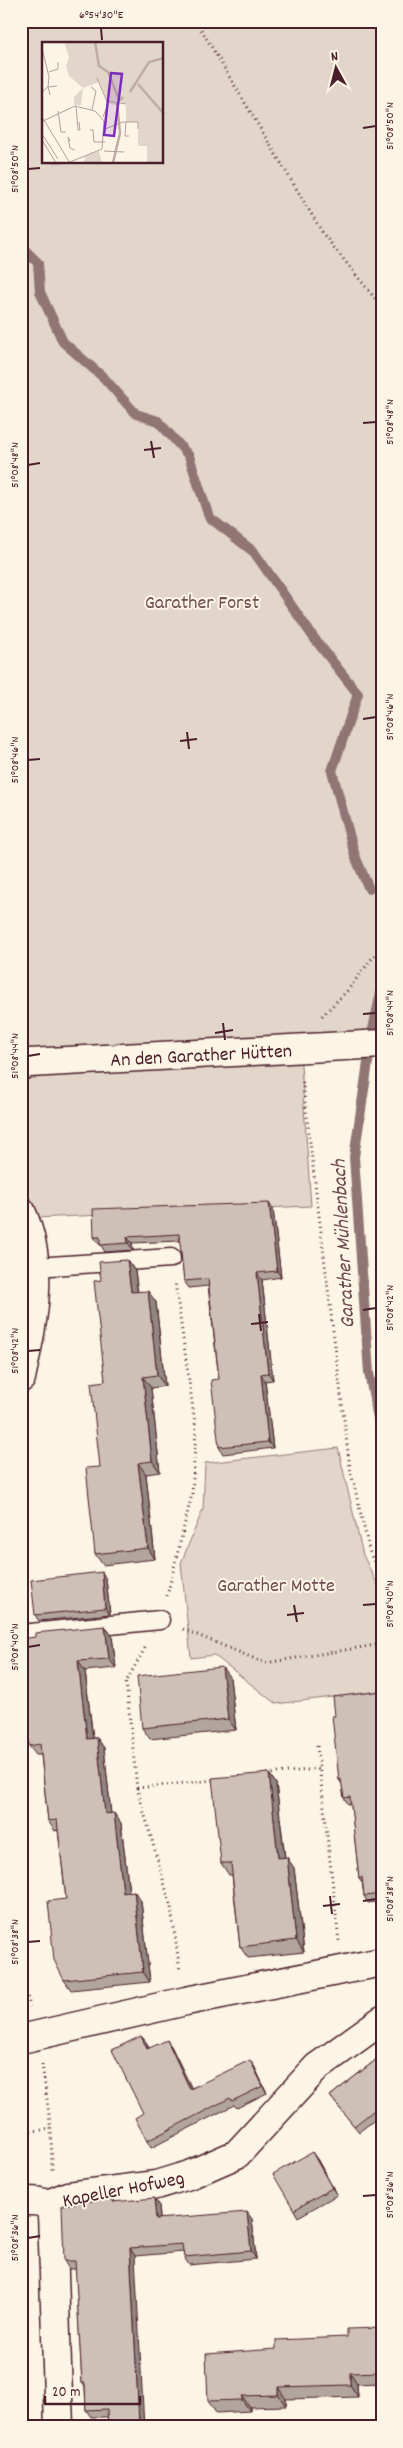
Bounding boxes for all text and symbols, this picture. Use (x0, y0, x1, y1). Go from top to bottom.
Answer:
text: 6°54'30"E (79, 7, 124, 24)
inset map (42, 42, 164, 164)
north arrow (310, 42, 360, 92)
text: N (330, 47, 339, 67)
text: 51°08'50"N (382, 102, 399, 150)
text: 51°08'50"N (7, 145, 24, 193)
text: 51°08'48"N (382, 399, 399, 445)
text: 51°08'48"N (7, 442, 24, 488)
park label: Garather Forst (145, 590, 259, 618)
text: 51°08'46"N (382, 694, 399, 740)
text: 51°08'46"N (7, 737, 24, 783)
text: 51°08'44"N (382, 990, 399, 1036)
text: 51°08'44"N (7, 1033, 24, 1079)
street label: An den Garather Hütten (110, 1038, 293, 1076)
water label: Garather Mühlenbach (326, 1157, 364, 1329)
text: 51°08'42"N (382, 1285, 399, 1331)
text: 51°08'42"N (7, 1328, 24, 1374)
park label: Garather Motte (217, 1573, 335, 1601)
text: 51°08'40"N (382, 1580, 399, 1628)
text: 51°08'40"N (7, 1623, 24, 1671)
text: 51°08'38"N (382, 1876, 399, 1922)
text: 51°08'38"N (7, 1919, 24, 1965)
street label: Kapeller Hofweg (60, 2165, 187, 2216)
text: 51°08'36"N (382, 2171, 399, 2219)
text: 51°08'36"N (7, 2214, 24, 2262)
scale bar (45, 2373, 140, 2405)
text: 20 m (52, 2382, 80, 2404)

